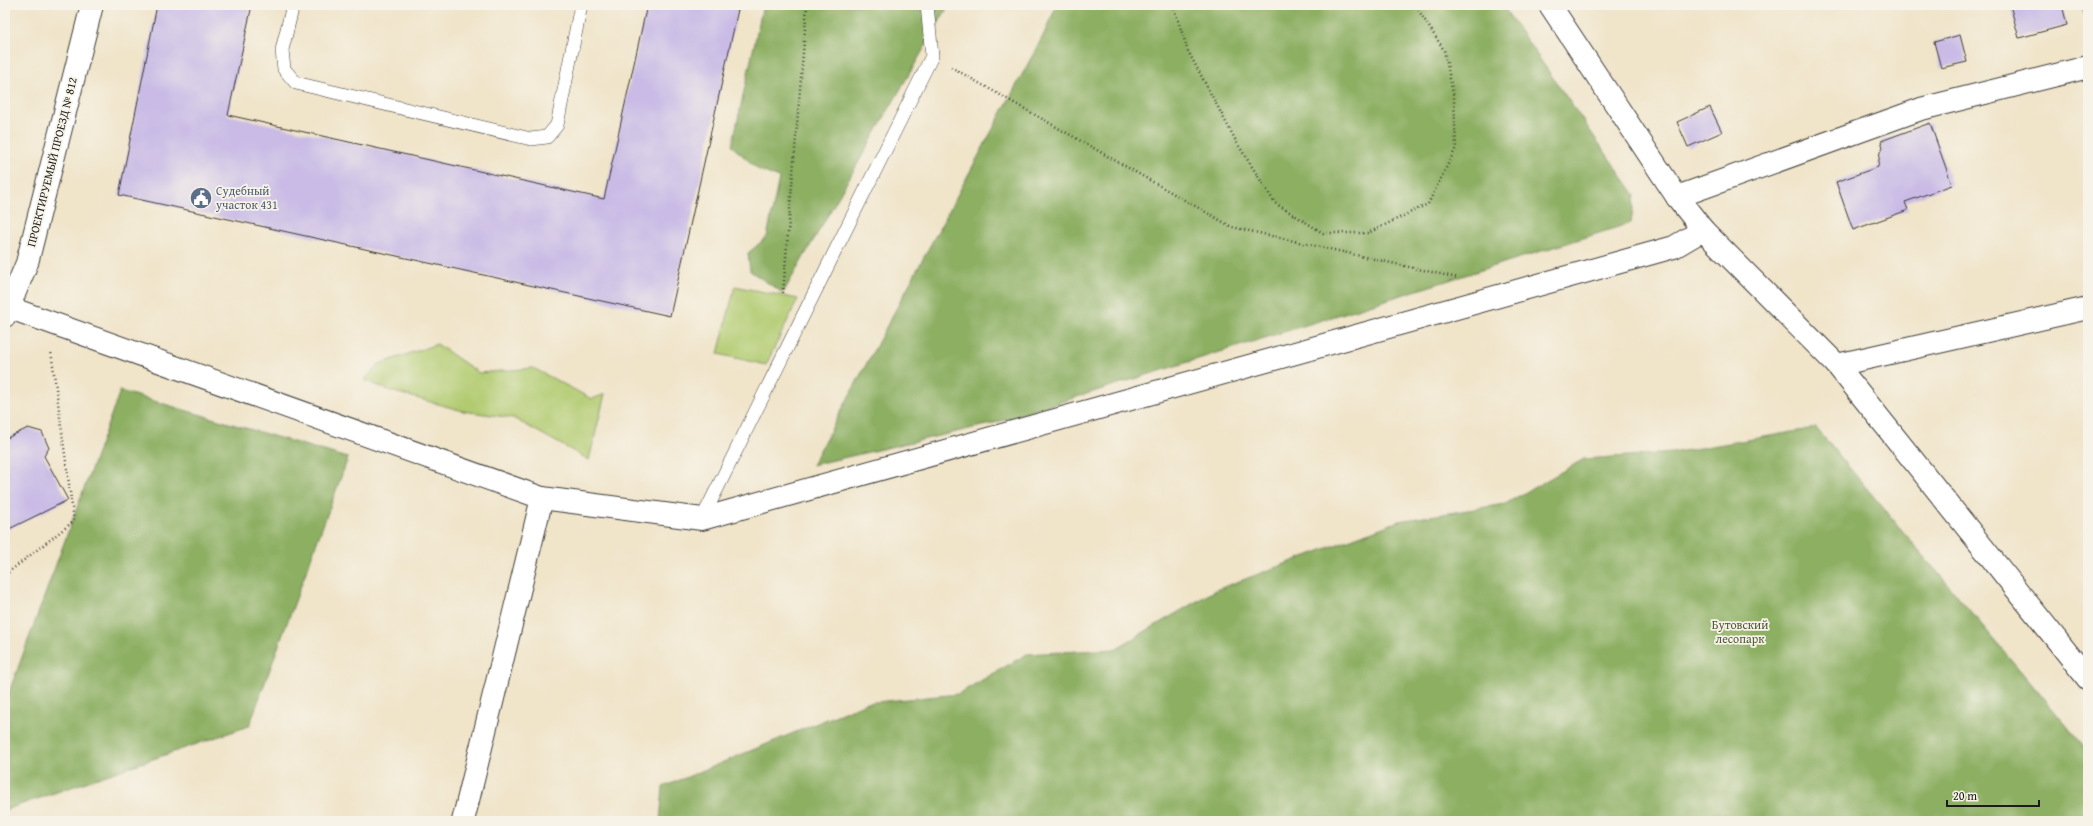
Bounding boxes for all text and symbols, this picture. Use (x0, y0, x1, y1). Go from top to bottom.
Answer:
street label: ПРОЕКТИРУЕМЫЙ ПРОЕЗД № 812 (22, 75, 81, 249)
place label: Судебный участок 431 (215, 182, 278, 213)
public building icon: Судебный участок 431 (188, 185, 214, 211)
park label: Бутовский лесопарк (1712, 616, 1768, 647)
scale bar (1947, 782, 2039, 808)
text: 20 m (1953, 787, 1977, 804)

